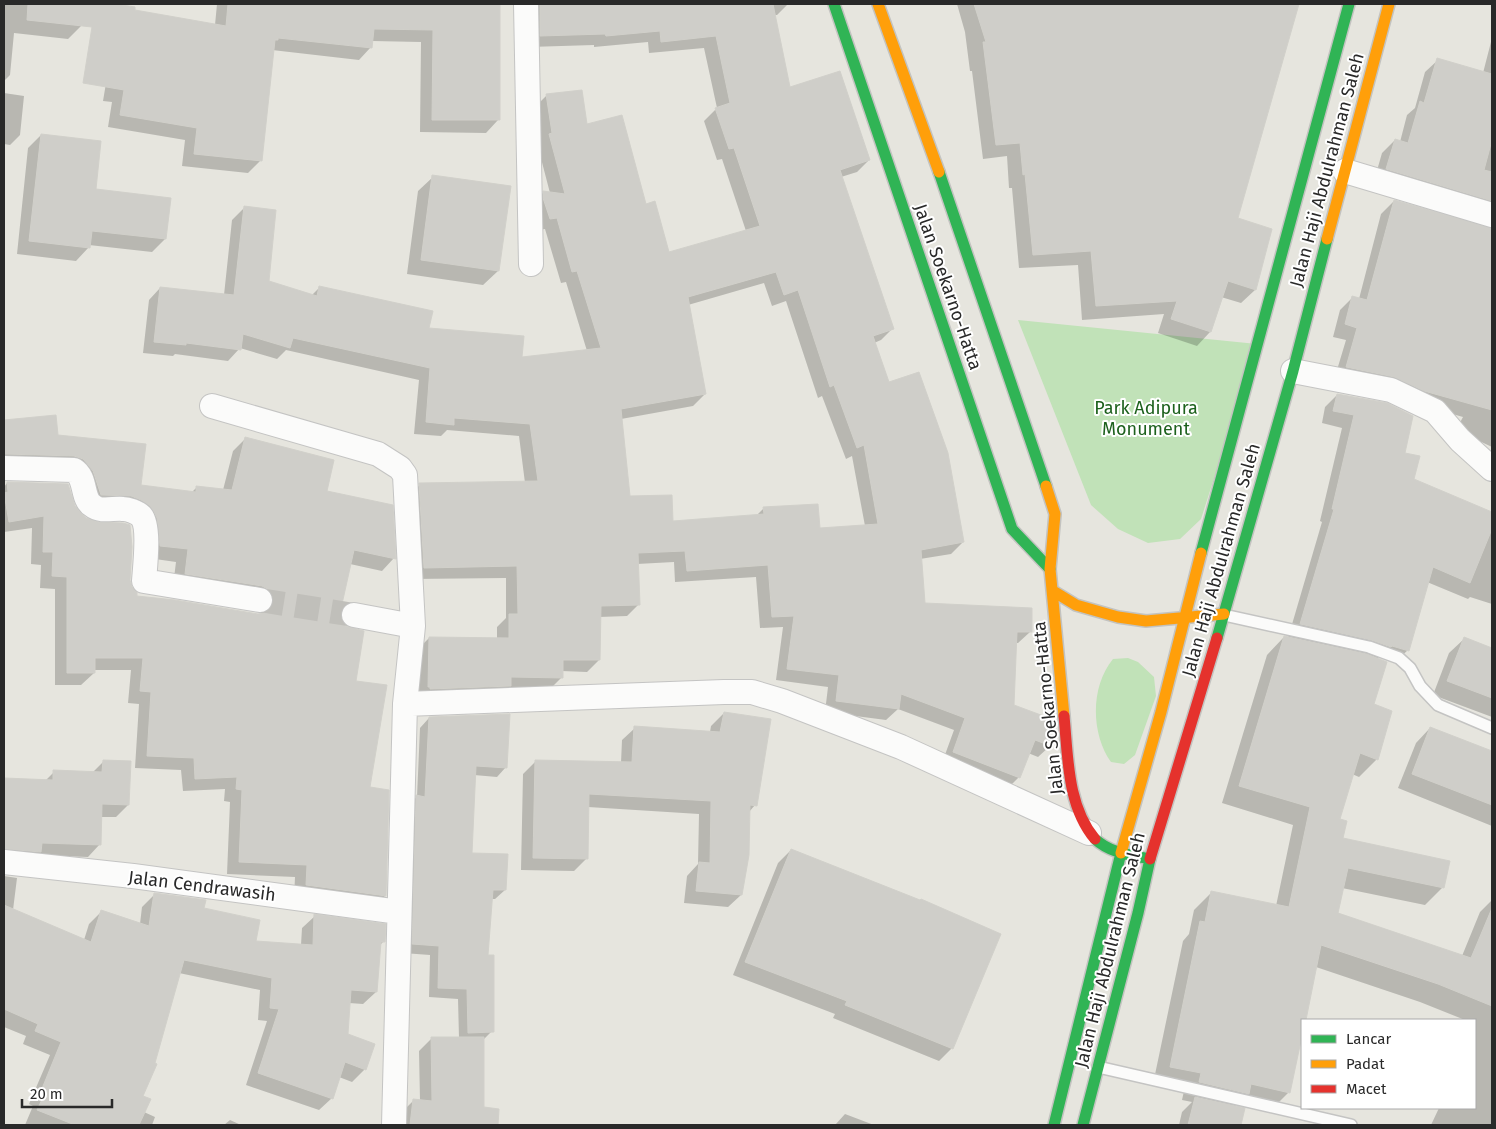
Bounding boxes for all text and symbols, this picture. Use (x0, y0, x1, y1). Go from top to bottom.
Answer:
street label: Jalan Haji Abdulrahman Saleh (1285, 50, 1369, 290)
street label: Jalan Soekarno-Hatta (909, 201, 987, 373)
park label: Park Adipura Monument (1094, 397, 1198, 440)
street label: Jalan Haji Abdulrahman Saleh (1177, 441, 1265, 679)
street label: Jalan Soekarno-Hatta (1028, 620, 1068, 796)
street label: Jalan Haji Abdulrahman Saleh (1070, 830, 1150, 1070)
street label: Jalan Cendrawasih (127, 866, 277, 906)
legend (1301, 1019, 1476, 1109)
text: Lancar (1346, 1030, 1391, 1048)
text: Padat (1346, 1055, 1385, 1073)
scale bar (22, 1076, 112, 1108)
text: Macet (1346, 1080, 1387, 1098)
text: 20 m (30, 1085, 63, 1103)

